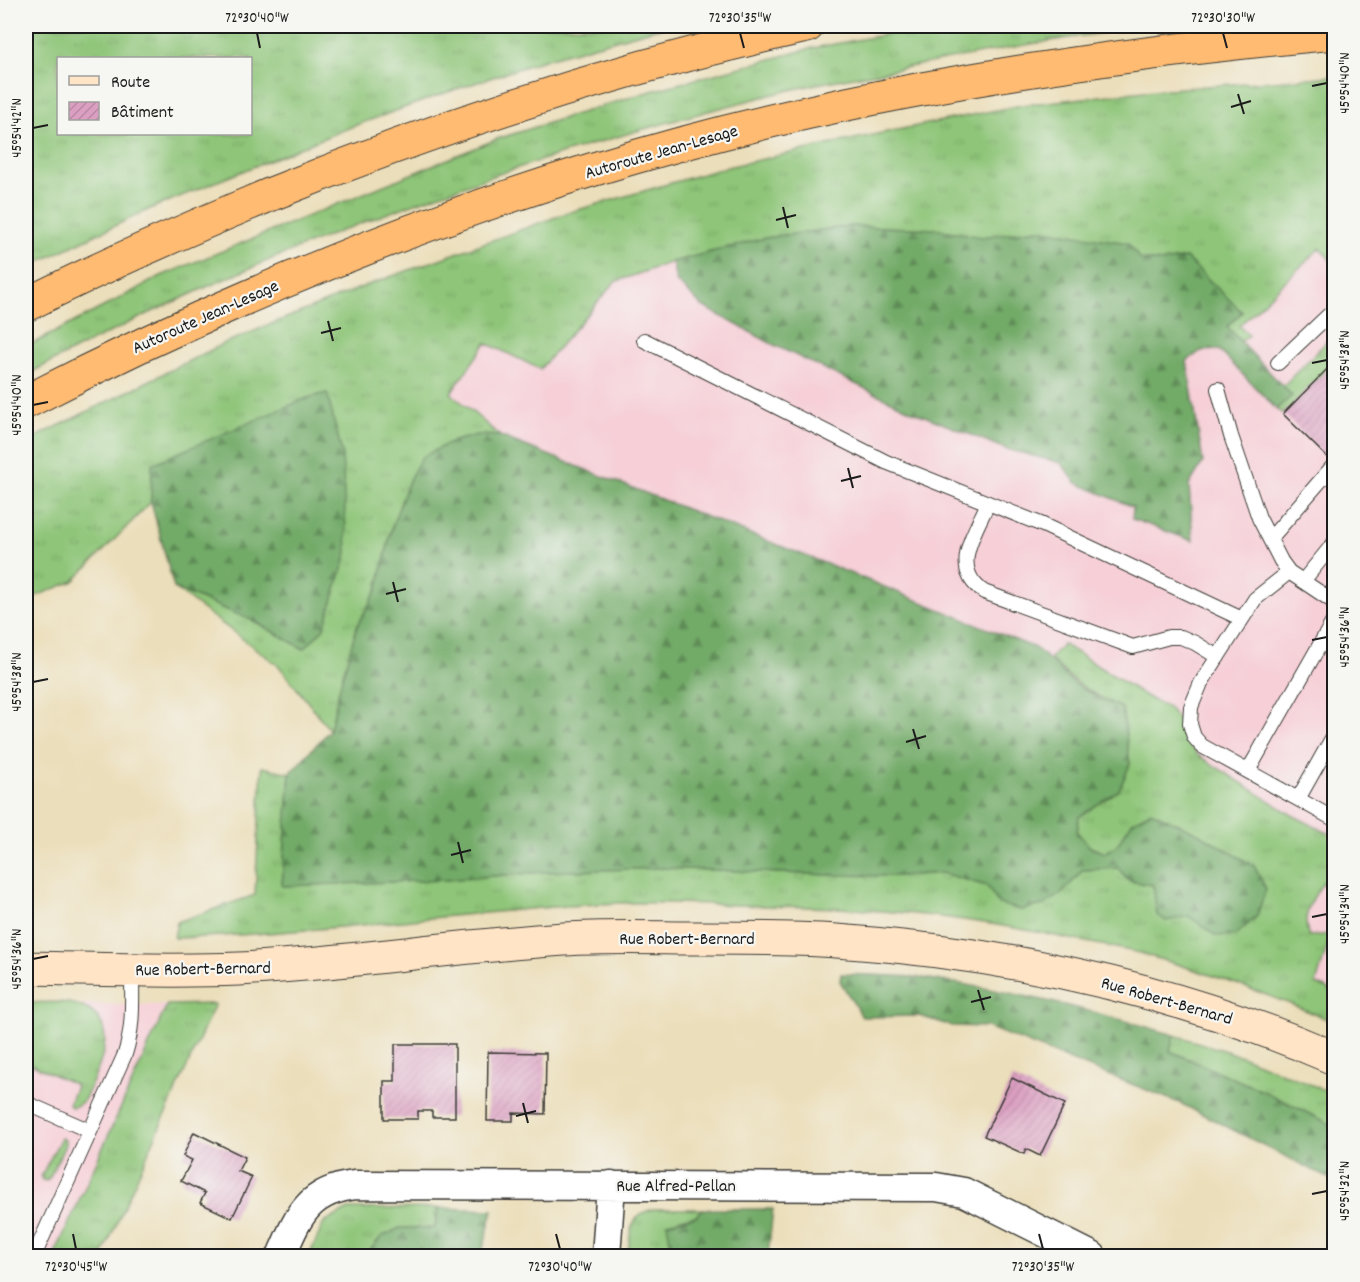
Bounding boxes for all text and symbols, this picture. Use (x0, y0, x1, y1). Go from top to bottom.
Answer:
text: 72°30'40"W (225, 8, 289, 30)
text: 72°30'35"W (709, 8, 772, 30)
text: 72°30'30"W (1191, 8, 1255, 30)
text: 45°54'40"N (1335, 52, 1357, 114)
legend (57, 57, 252, 135)
text: Route (111, 71, 150, 96)
text: 45°54'42"N (7, 98, 29, 158)
text: Bâtiment (111, 101, 174, 126)
street label: Autoroute Jean-Lesage (582, 120, 741, 187)
street label: Autoroute Jean-Lesage (129, 275, 283, 362)
text: 45°54'38"N (1335, 330, 1357, 390)
text: 45°54'40"N (7, 374, 29, 436)
text: 45°54'36"N (1335, 607, 1357, 667)
text: 45°54'38"N (7, 652, 29, 712)
text: 45°54'34"N (1335, 884, 1357, 944)
street label: Rue Robert-Bernard (619, 928, 755, 953)
text: 45°54'36"N (7, 929, 29, 989)
street label: Rue Robert-Bernard (135, 957, 271, 984)
street label: Rue Robert-Bernard (1098, 972, 1235, 1033)
text: 45°54'32"N (1335, 1161, 1357, 1221)
street label: Rue Alfred-Pellan (616, 1175, 736, 1200)
text: 72°30'45"W (45, 1257, 107, 1279)
text: 72°30'40"W (528, 1257, 592, 1279)
text: 72°30'35"W (1012, 1257, 1075, 1279)

